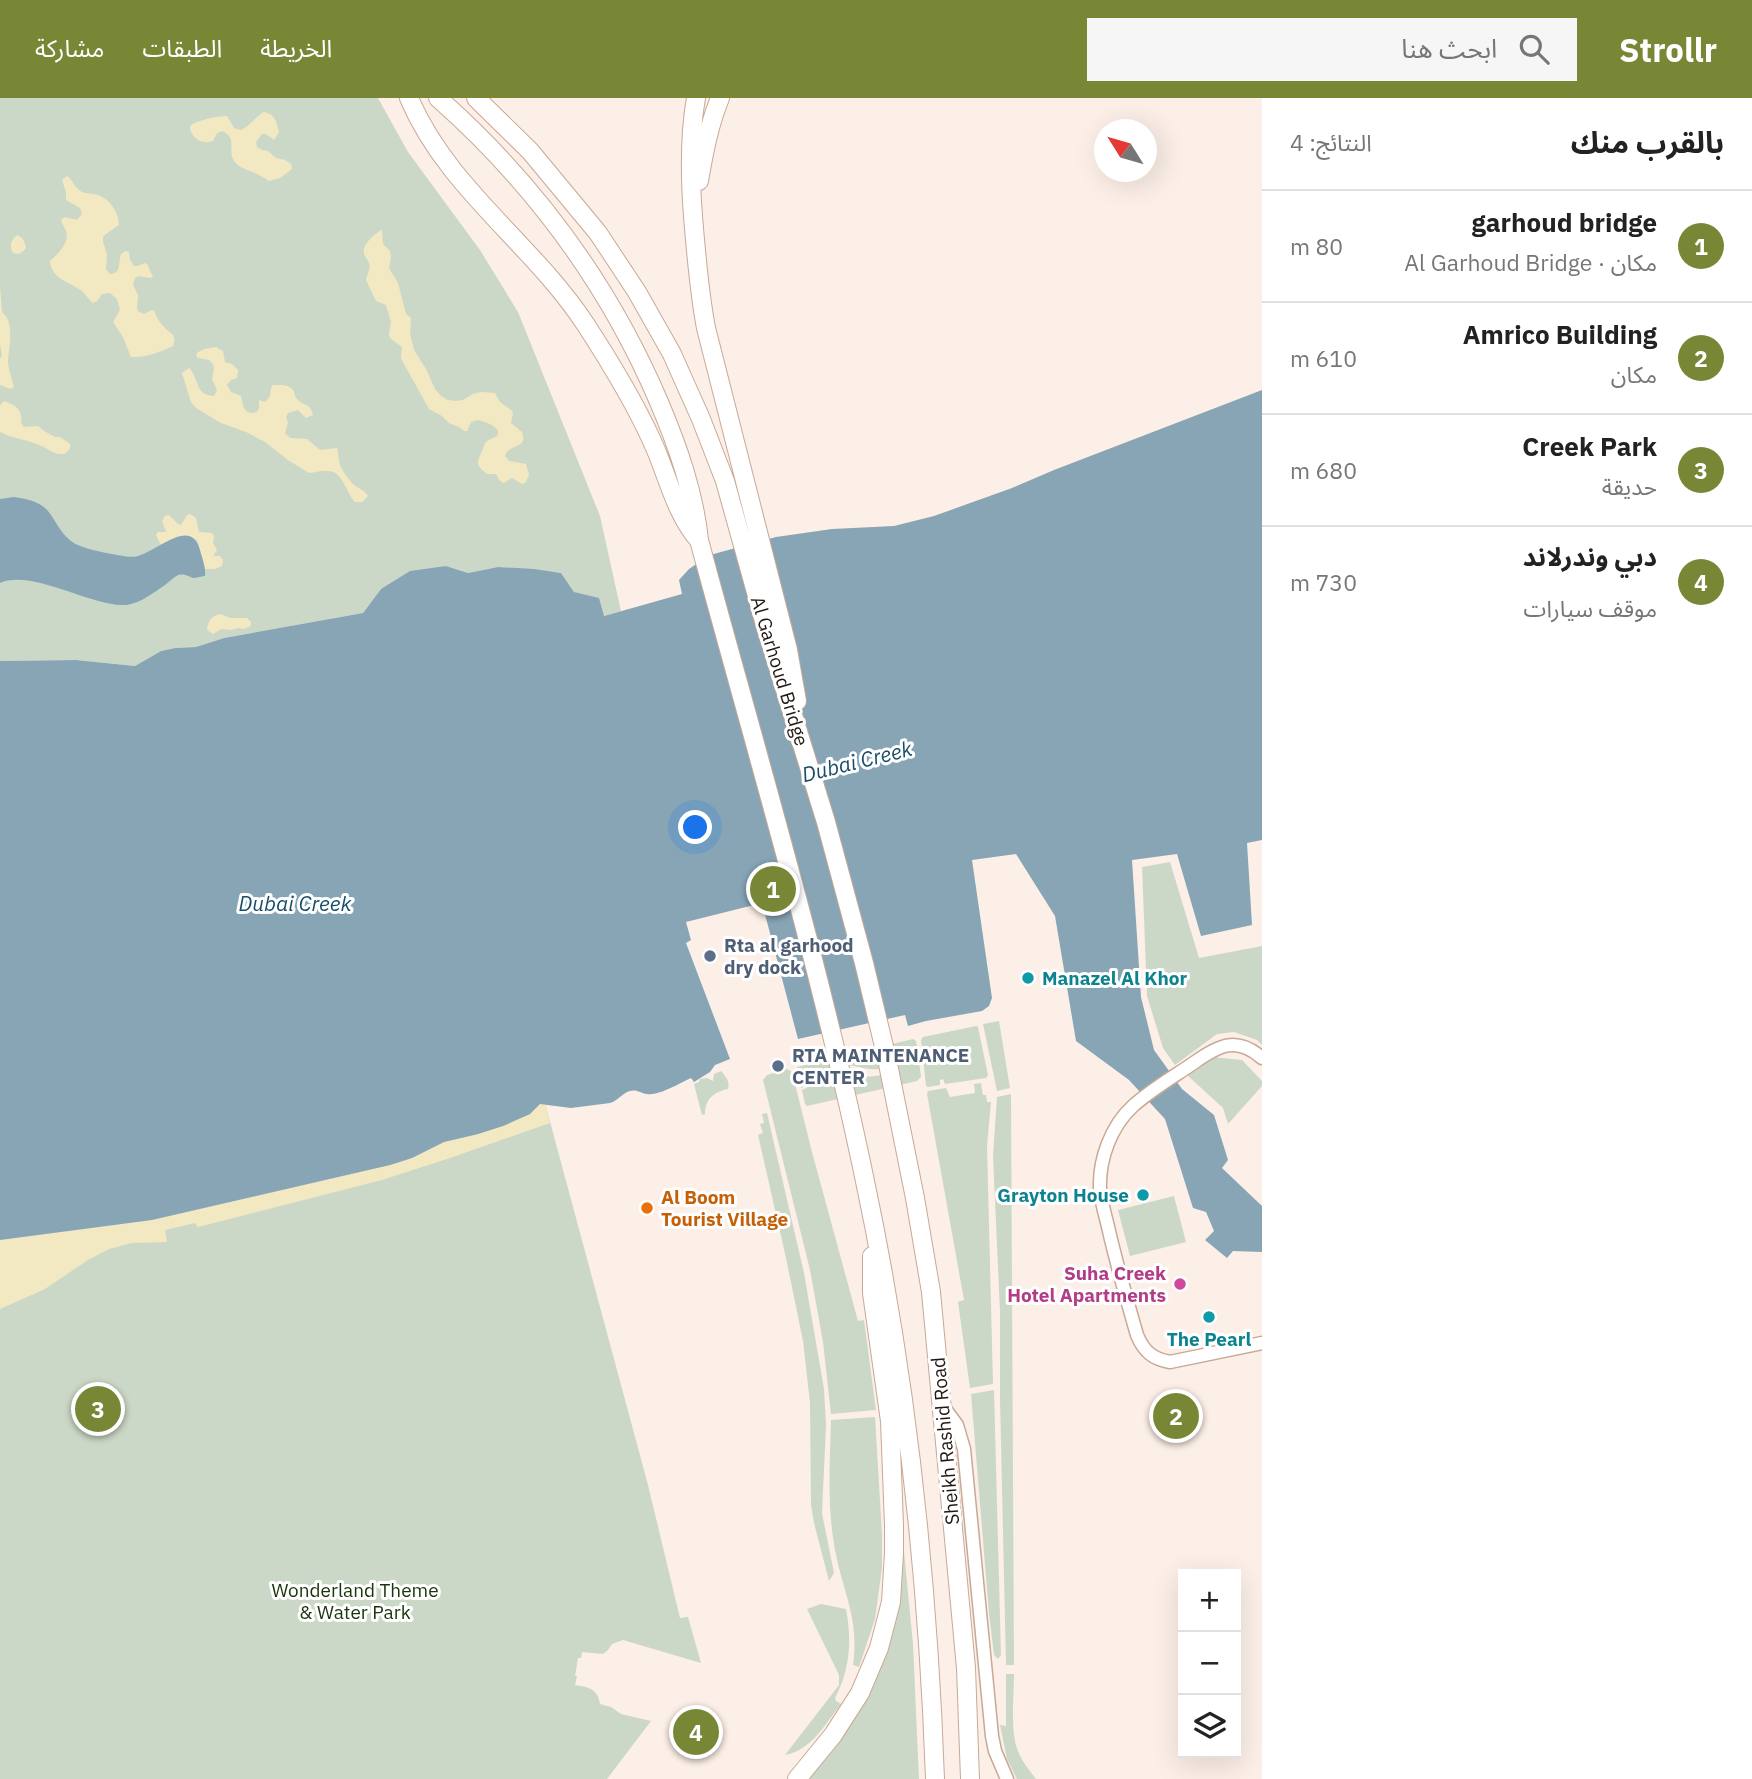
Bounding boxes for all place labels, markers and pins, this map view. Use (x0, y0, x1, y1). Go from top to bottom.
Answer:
pin: 1 (750, 863, 796, 915)
place label: Rta al garhood dry dock (724, 933, 854, 979)
marker: Rta al garhood dry dock (702, 948, 718, 964)
place label: Manazel Al Khor (1042, 966, 1188, 990)
marker: Manazel Al Khor (1020, 970, 1036, 986)
place label: RTA MAINTENANCE CENTER (792, 1043, 969, 1089)
marker: RTA MAINTENANCE CENTER (770, 1058, 786, 1074)
place label: Grayton House (997, 1183, 1129, 1207)
place label: Al Boom Tourist Village (661, 1185, 788, 1231)
marker: Grayton House (1135, 1187, 1151, 1203)
marker: Al Boom Tourist Village (639, 1200, 655, 1216)
place label: Suha Creek Hotel Apartments (1007, 1261, 1166, 1307)
marker: Suha Creek Hotel Apartments (1172, 1276, 1188, 1292)
marker: The Pearl (1201, 1309, 1217, 1325)
place label: The Pearl (1167, 1327, 1252, 1351)
pin: 3 (75, 1383, 121, 1435)
pin: 2 (1153, 1390, 1199, 1442)
pin: 4 (673, 1706, 719, 1758)

